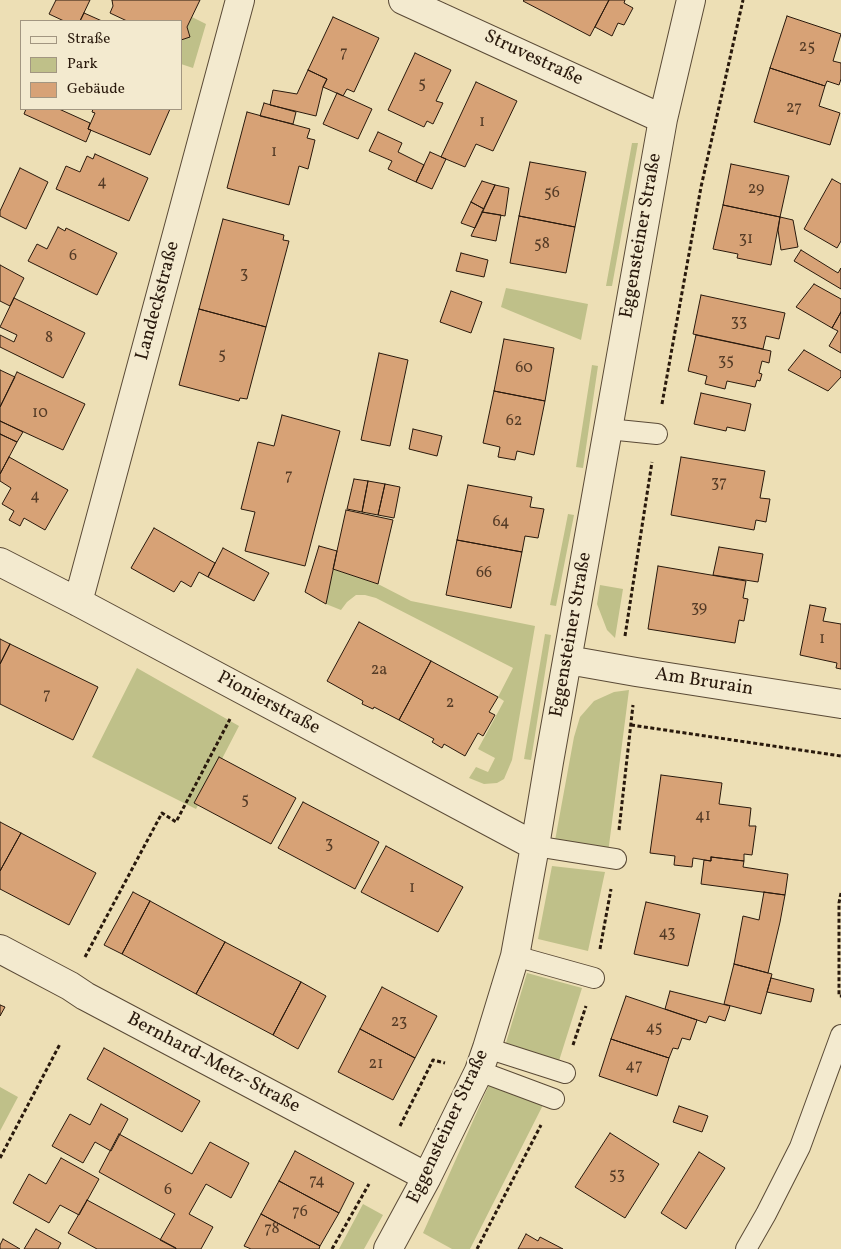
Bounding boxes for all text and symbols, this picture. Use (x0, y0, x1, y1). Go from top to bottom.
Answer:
legend (20, 20, 182, 110)
street label: Struvestraße (480, 26, 586, 92)
text: Straße (67, 29, 110, 50)
house number: 25 (799, 38, 815, 58)
house number: 7 (340, 44, 348, 64)
text: Park (67, 54, 98, 75)
house number: 5 (418, 75, 426, 95)
text: Gebäude (67, 79, 125, 100)
house number: 27 (786, 99, 802, 119)
house number: 1 (479, 113, 485, 133)
house number: 1 (271, 143, 277, 163)
street label: Eggensteiner Straße (616, 152, 668, 320)
house number: 4 (97, 173, 107, 193)
house number: 29 (748, 180, 764, 200)
house number: 56 (544, 184, 560, 204)
house number: 31 (739, 230, 753, 250)
house number: 58 (534, 235, 550, 255)
street label: Landeckstraße (132, 239, 186, 363)
house number: 6 (69, 247, 77, 267)
house number: 3 (240, 265, 248, 285)
house number: 33 (731, 313, 747, 333)
house number: 8 (45, 329, 53, 349)
house number: 5 (218, 346, 226, 366)
house number: 35 (718, 352, 734, 372)
house number: 60 (515, 359, 533, 379)
house number: 10 (32, 404, 48, 424)
house number: 62 (506, 412, 522, 432)
house number: 7 (285, 467, 293, 487)
house number: 37 (711, 474, 727, 494)
house number: 4 (30, 487, 40, 507)
house number: 64 (492, 513, 510, 533)
street label: Eggensteiner Straße (546, 551, 598, 719)
house number: 66 (476, 564, 492, 584)
house number: 39 (691, 599, 707, 619)
house number: 1 (819, 630, 825, 650)
house number: 2a (371, 661, 387, 681)
street label: Am Brurain (653, 664, 755, 702)
street label: Pionierstraße (213, 667, 323, 741)
house number: 7 (43, 686, 51, 706)
house number: 2 (446, 694, 454, 714)
house number: 5 (241, 791, 249, 811)
house number: 41 (695, 807, 711, 827)
house number: 3 (325, 835, 333, 855)
house number: 1 (409, 879, 415, 899)
house number: 43 (658, 924, 676, 944)
street label: Bernhard-Metz-Straße (123, 1009, 303, 1119)
house number: 23 (391, 1013, 407, 1033)
house number: 45 (646, 1019, 662, 1039)
street label: Eggensteiner Straße (403, 1046, 495, 1208)
house number: 21 (369, 1055, 383, 1075)
house number: 47 (625, 1057, 643, 1077)
house number: 53 (609, 1166, 625, 1186)
house number: 74 (309, 1172, 325, 1192)
house number: 6 (164, 1181, 172, 1201)
house number: 76 (292, 1203, 308, 1223)
house number: 78 (264, 1220, 280, 1240)

